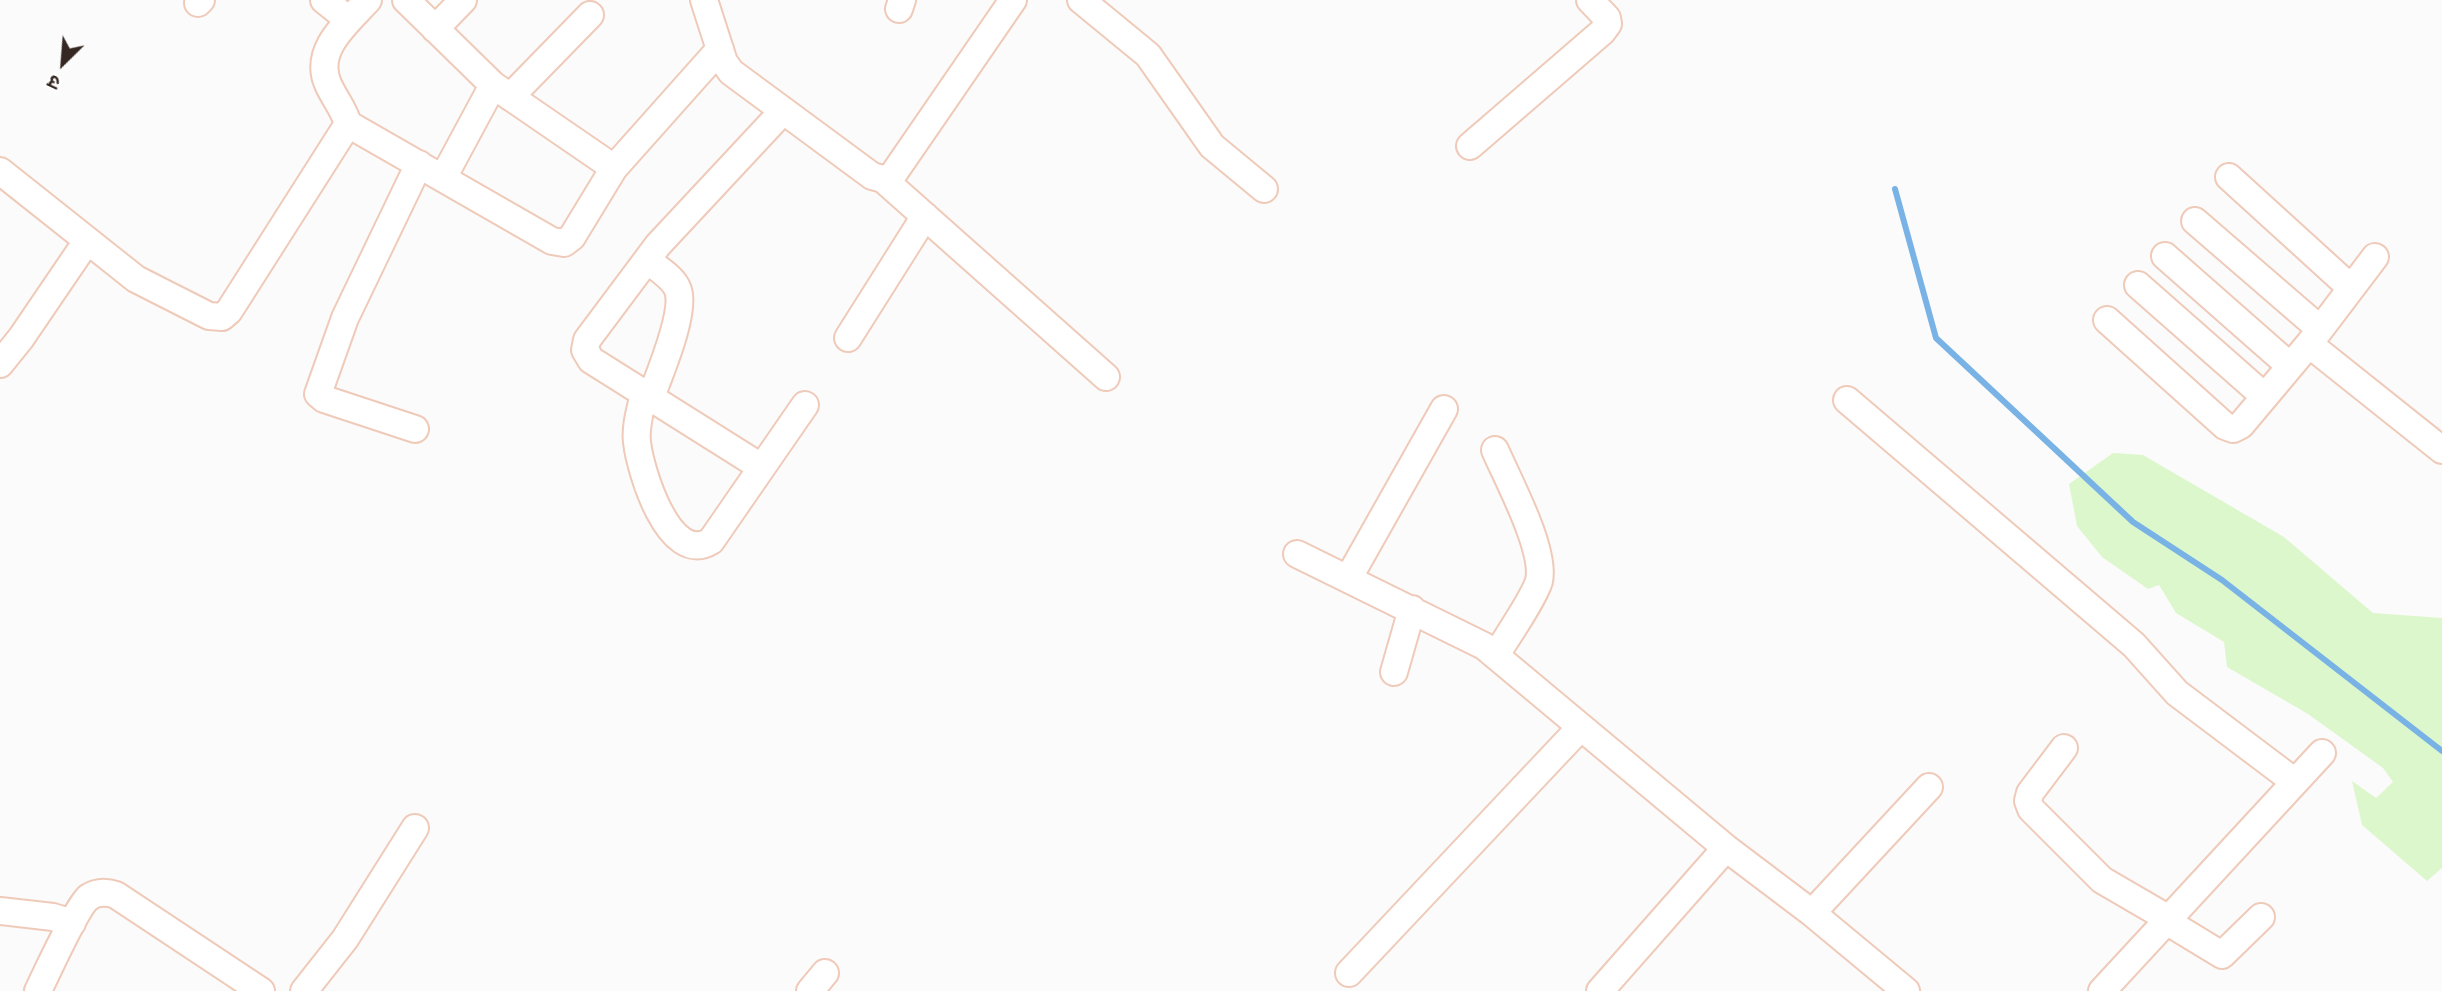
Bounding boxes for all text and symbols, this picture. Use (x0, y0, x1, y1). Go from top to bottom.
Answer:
north arrow (28, 28, 98, 98)
text: उ (44, 70, 64, 95)

